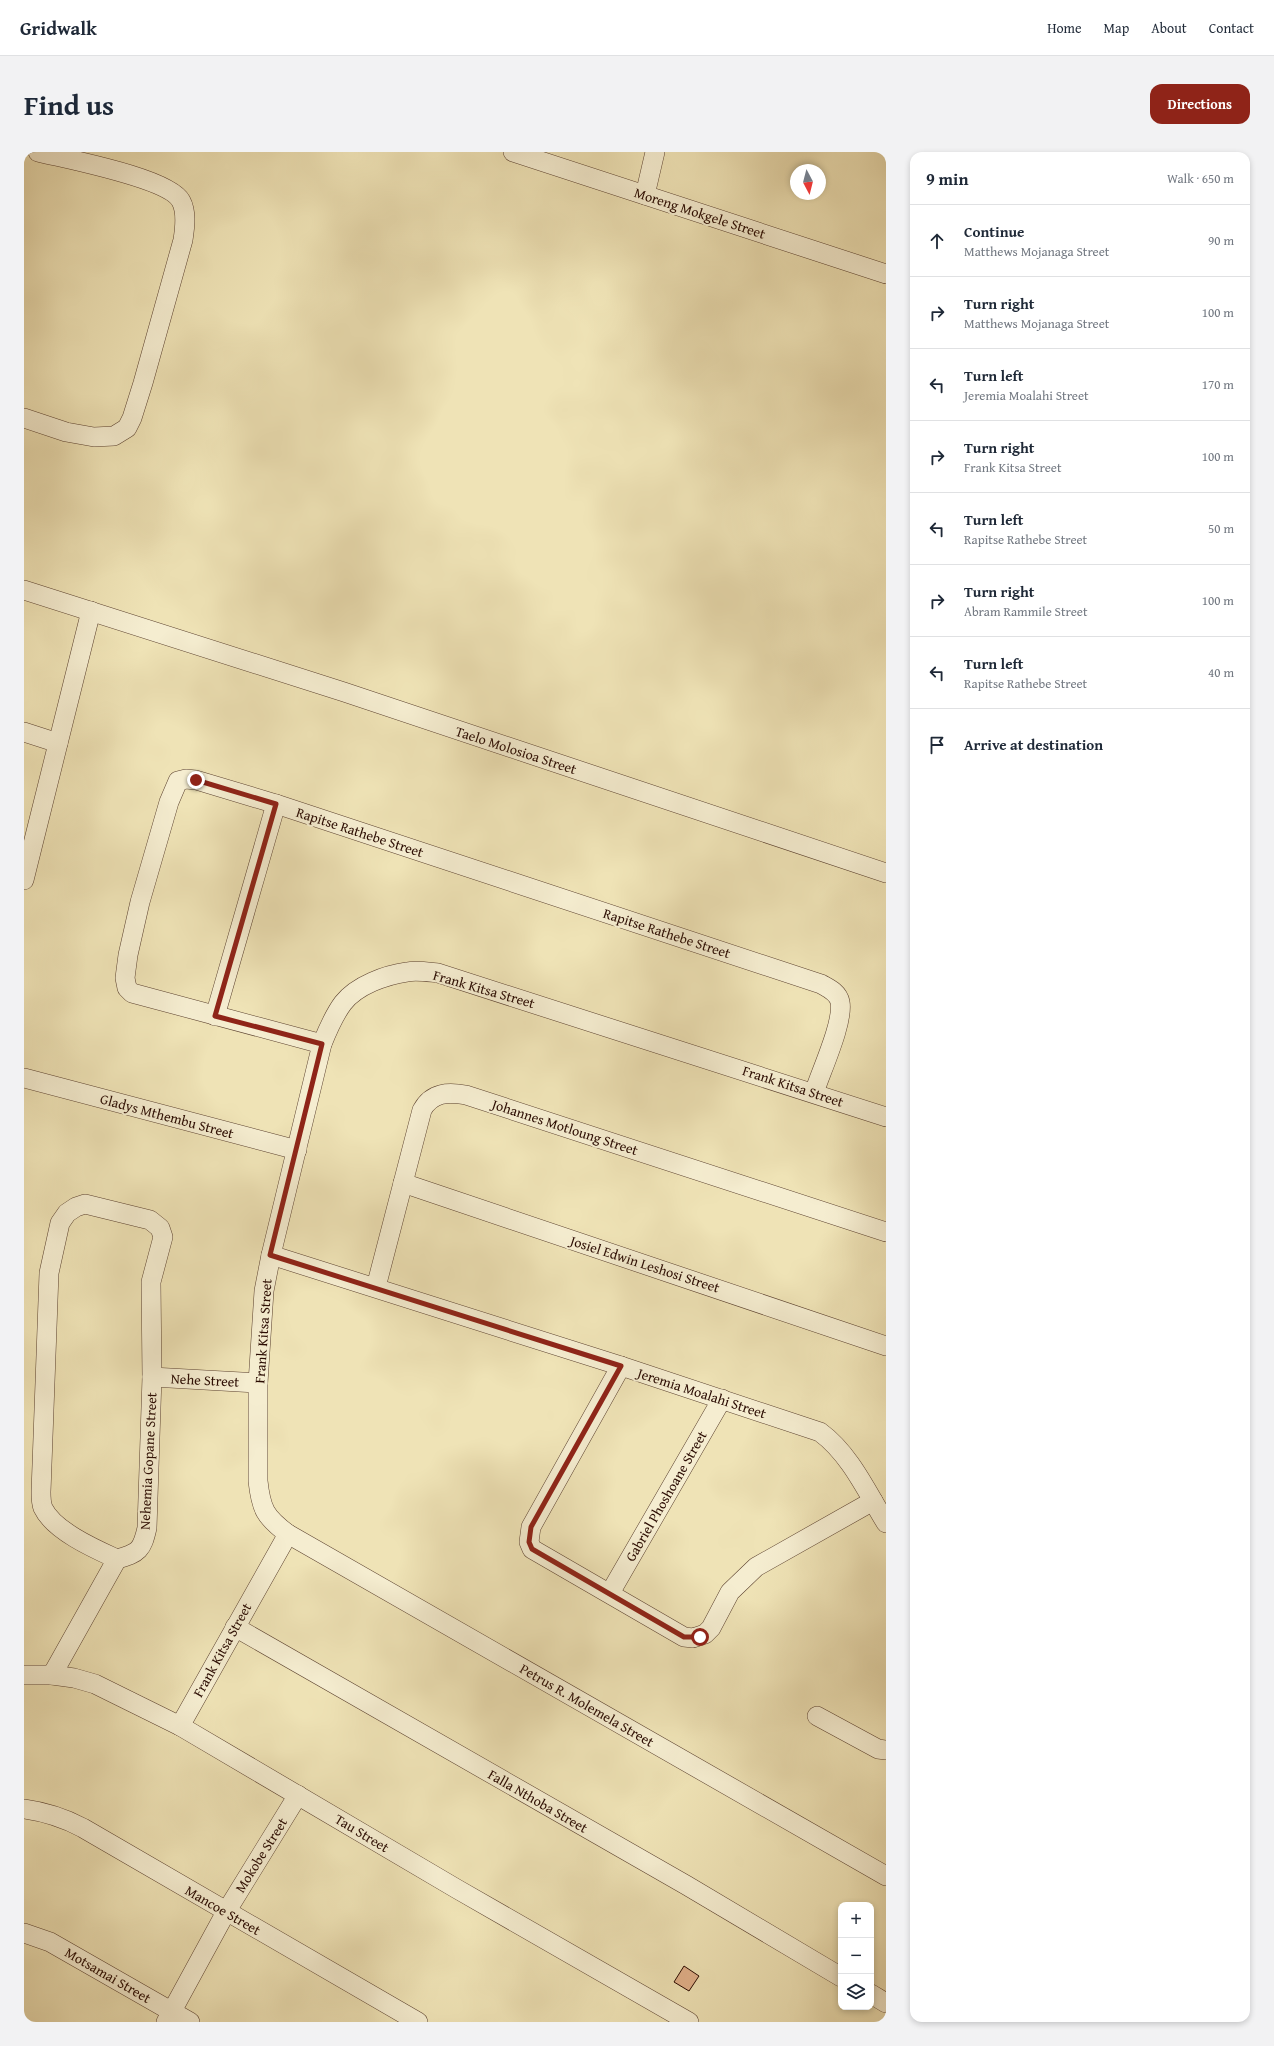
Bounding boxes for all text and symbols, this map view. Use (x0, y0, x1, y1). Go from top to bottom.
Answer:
text: Gridwalk (20, 14, 97, 42)
text: Home (1047, 18, 1082, 38)
text: Map (1104, 18, 1129, 38)
text: About (1151, 18, 1187, 38)
text: Contact (1209, 18, 1254, 38)
text: Find us (24, 84, 114, 125)
button: Directions (1150, 84, 1250, 124)
north arrow (790, 164, 826, 200)
text: 9 min (926, 166, 968, 191)
text: Walk · 650 m (1167, 169, 1234, 188)
street label: Moreng Mokgele Street (632, 182, 768, 244)
text: Continue (964, 221, 1025, 242)
icon: ahead (926, 230, 948, 252)
text: 90 m (1208, 231, 1234, 250)
text: Matthews Mojanaga Street (964, 242, 1109, 261)
text: Turn right (964, 293, 1035, 314)
icon: right (926, 302, 948, 324)
text: 100 m (1202, 303, 1234, 322)
text: Matthews Mojanaga Street (964, 314, 1109, 333)
text: Turn left (964, 365, 1023, 386)
icon: left (926, 374, 948, 396)
text: 170 m (1202, 375, 1234, 394)
text: Jeremia Moalahi Street (964, 386, 1089, 405)
text: Turn right (964, 437, 1035, 458)
icon: right (926, 446, 948, 468)
text: 100 m (1202, 447, 1234, 466)
text: Frank Kitsa Street (964, 458, 1061, 477)
text: Turn left (964, 509, 1023, 530)
icon: left (926, 518, 948, 540)
text: 50 m (1208, 519, 1234, 538)
text: Rapitse Rathebe Street (964, 530, 1087, 549)
text: Turn right (964, 581, 1035, 602)
icon: right (926, 590, 948, 612)
text: 100 m (1202, 591, 1234, 610)
text: Abram Rammile Street (964, 602, 1088, 621)
text: Turn left (964, 653, 1023, 674)
icon: left (926, 662, 948, 684)
text: 40 m (1208, 663, 1234, 682)
text: Rapitse Rathebe Street (964, 674, 1087, 693)
street label: Taelo Molosioa Street (453, 721, 579, 779)
icon: arrive (926, 734, 948, 756)
text: Arrive at destination (964, 734, 1103, 755)
route end (187, 771, 205, 789)
street label: Rapitse Rathebe Street (294, 802, 426, 862)
street label: Rapitse Rathebe Street (601, 903, 733, 963)
street label: Frank Kitsa Street (431, 965, 537, 1013)
street label: Frank Kitsa Street (740, 1060, 846, 1112)
street label: Gladys Mthembu Street (98, 1089, 236, 1143)
street label: Johannes Motloung Street (487, 1093, 641, 1160)
street label: Josiel Edwin Leshosi Street (566, 1230, 722, 1298)
street label: Frank Kitsa Street (249, 1278, 277, 1384)
street label: Jeremia Moalahi Street (633, 1362, 769, 1423)
street label: Nehe Street (170, 1368, 240, 1392)
street label: Nehemia Gopane Street (134, 1392, 162, 1530)
street label: Gabriel Phoshoane Street (620, 1427, 712, 1565)
street label: Frank Kitsa Street (188, 1599, 256, 1701)
route start (691, 1628, 709, 1646)
street label: Petrus R. Molemela Street (516, 1658, 658, 1752)
street label: Falla Nthoba Street (485, 1764, 592, 1838)
street label: Tau Street (331, 1809, 393, 1857)
street label: Mokobe Street (230, 1814, 292, 1896)
street label: Mancoe Street (181, 1880, 265, 1940)
map controls (838, 1902, 874, 2010)
button: + (838, 1902, 874, 1938)
button: − (838, 1938, 874, 1974)
street label: Motsamai Street (61, 1942, 155, 2008)
button: layers (838, 1974, 874, 2010)

